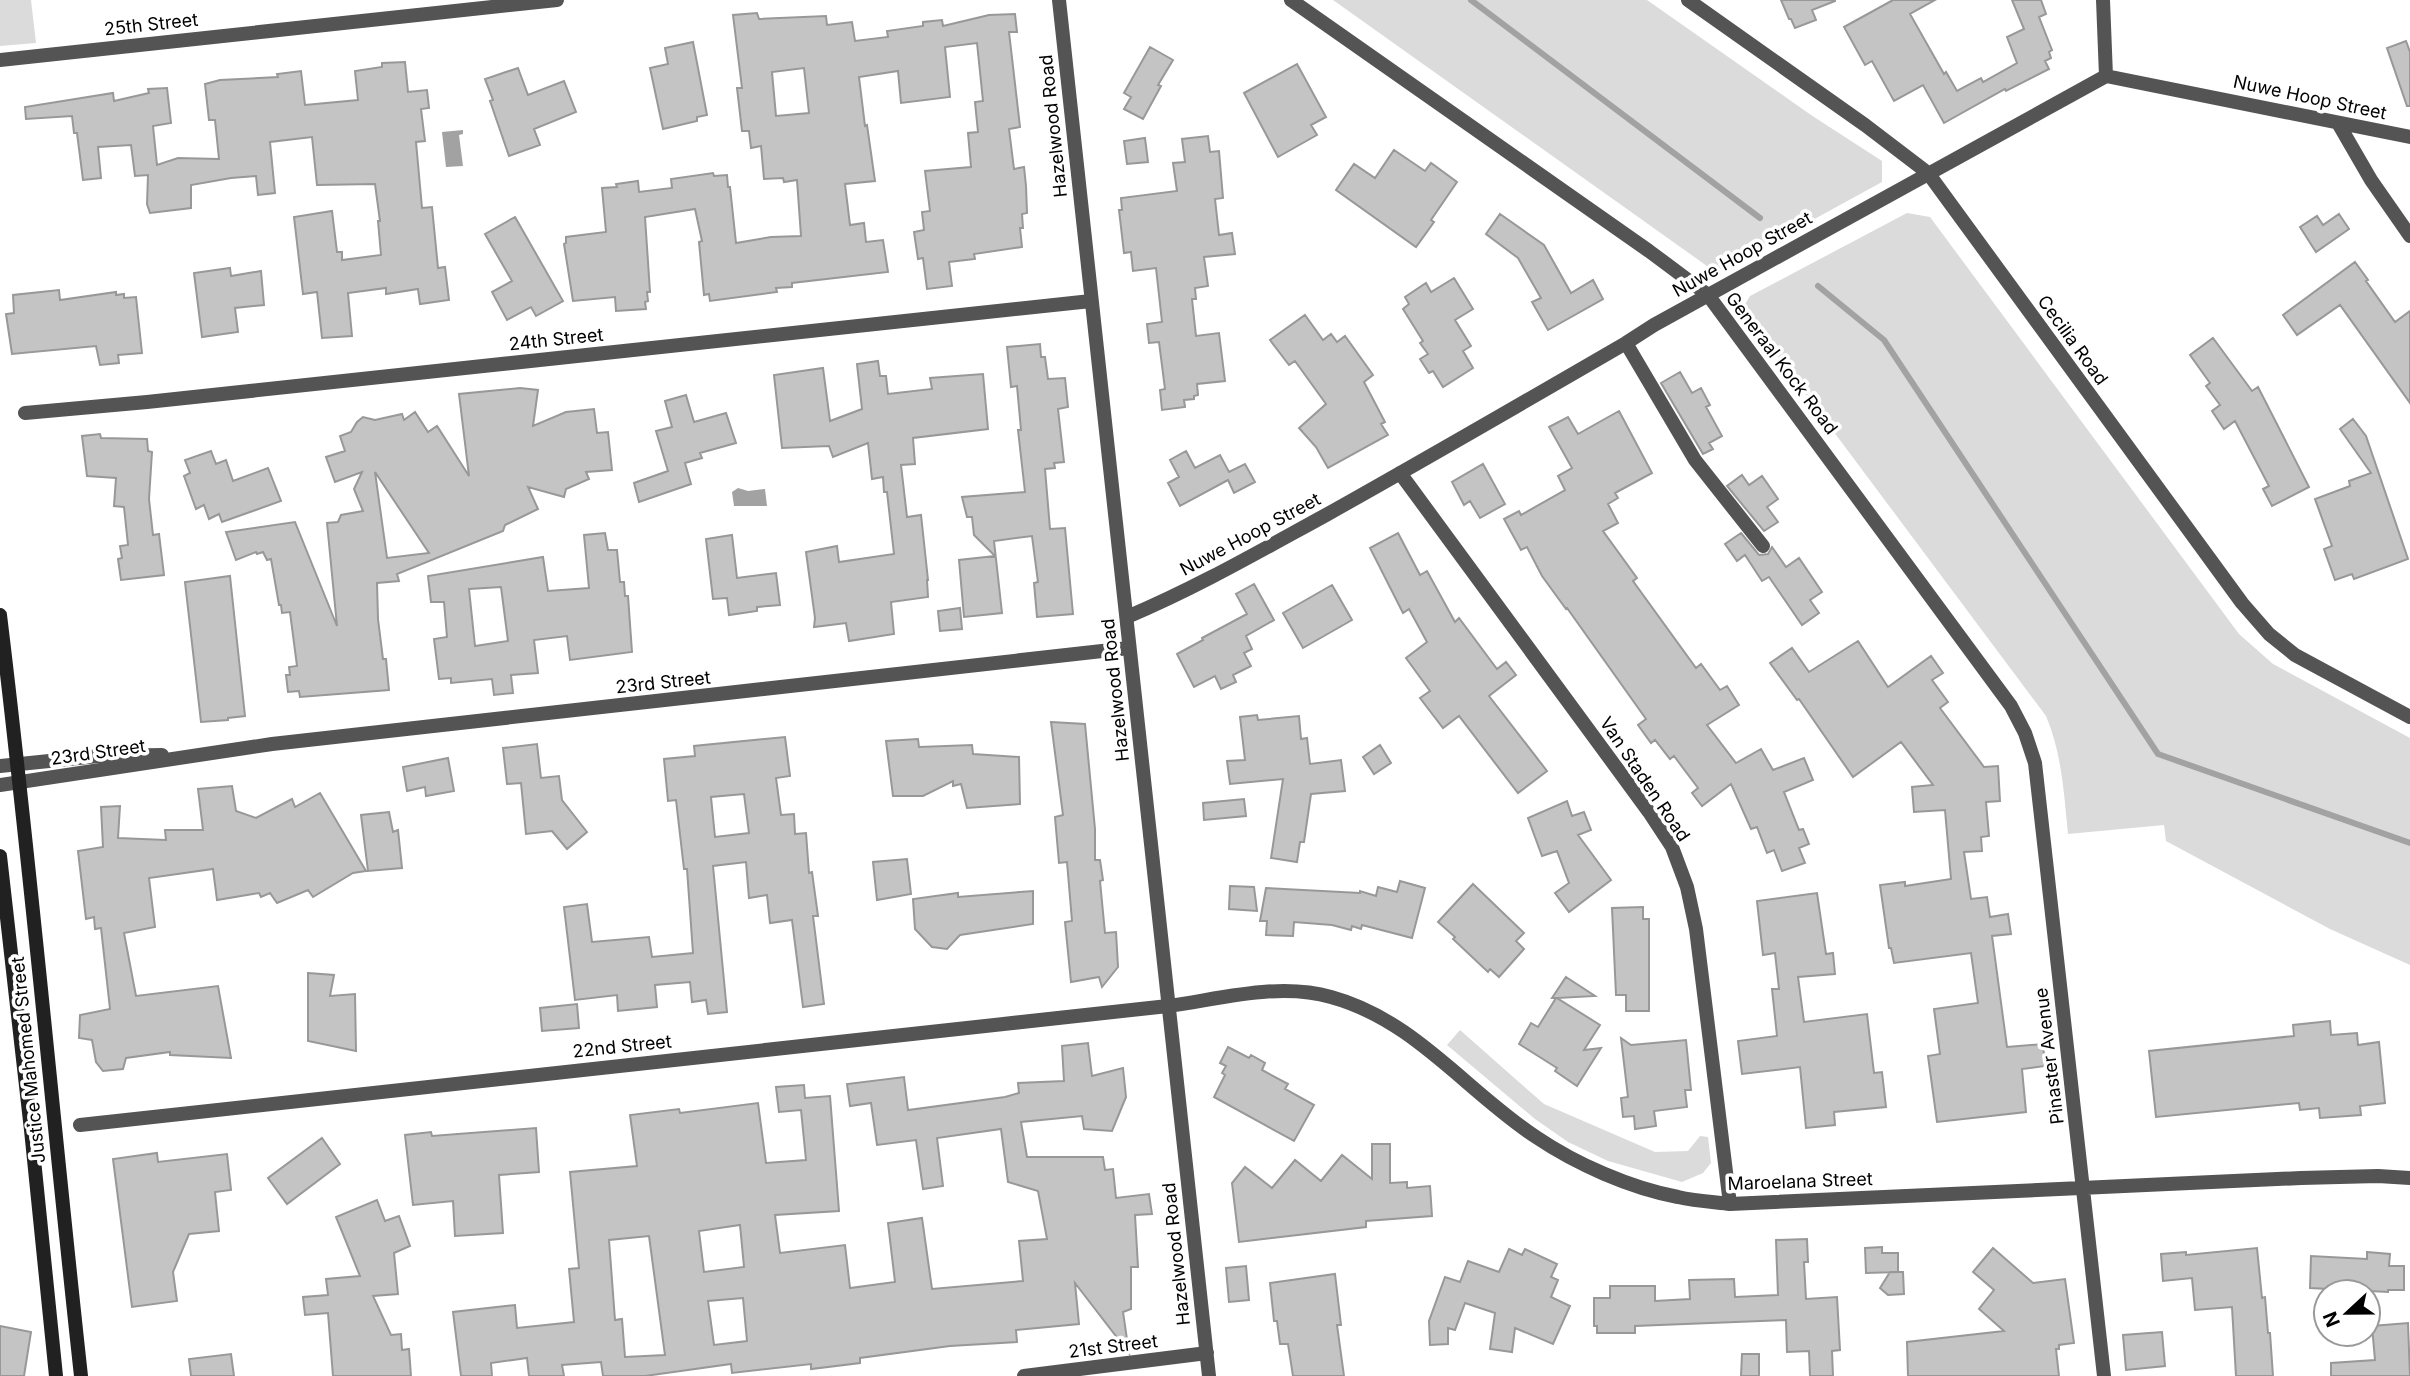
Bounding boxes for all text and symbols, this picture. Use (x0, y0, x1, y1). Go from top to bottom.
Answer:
street label: 25th Street (103, 9, 199, 39)
street label: Hazelwood Road (1035, 54, 1071, 198)
street label: Nuwe Hoop Street (2232, 71, 2389, 124)
street label: Nuwe Hoop Street (1669, 207, 1815, 301)
street label: Generaal Kock Road (1722, 288, 1842, 438)
street label: Cecilia Road (2033, 291, 2113, 389)
street label: 24th Street (508, 324, 604, 354)
street label: Nuwe Hoop Street (1176, 488, 1324, 580)
street label: Hazelwood Road (1097, 618, 1133, 762)
street label: 23rd Street (614, 667, 712, 697)
street label: Van Staden Road (1596, 713, 1694, 845)
street label: 23rd Street (49, 735, 147, 769)
street label: Justice Mahomed Street (7, 956, 49, 1164)
street label: Pinaster Avenue (2030, 987, 2068, 1125)
street label: 22nd Street (571, 1030, 673, 1062)
street label: Maroelana Street (1727, 1168, 1873, 1194)
street label: Hazelwood Road (1158, 1182, 1194, 1326)
north arrow (2312, 1278, 2382, 1348)
text: N (2318, 1308, 2345, 1330)
street label: 21st Street (1067, 1330, 1159, 1362)

